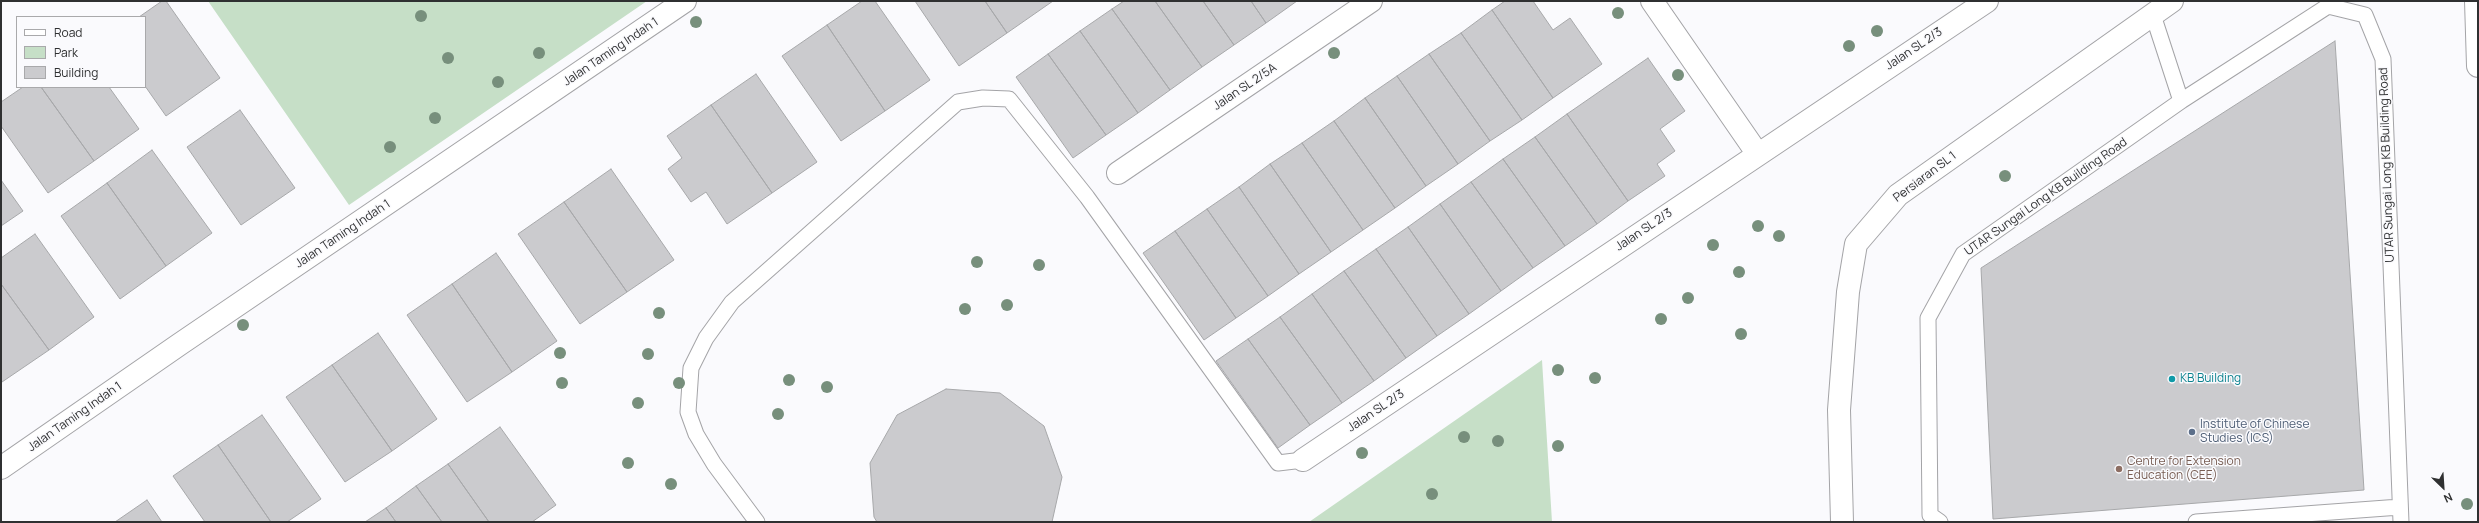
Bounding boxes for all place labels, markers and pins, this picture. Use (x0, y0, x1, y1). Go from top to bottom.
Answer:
place label: KB Building (2180, 372, 2241, 386)
marker: KB Building (2167, 374, 2177, 384)
place label: Institute of Chinese Studies (ICS) (2200, 418, 2309, 446)
marker: Institute of Chinese Studies (ICS) (2187, 427, 2197, 437)
place label: Centre for Extension Education (CEE) (2127, 455, 2241, 483)
marker: Centre for Extension Education (CEE) (2114, 464, 2124, 474)

